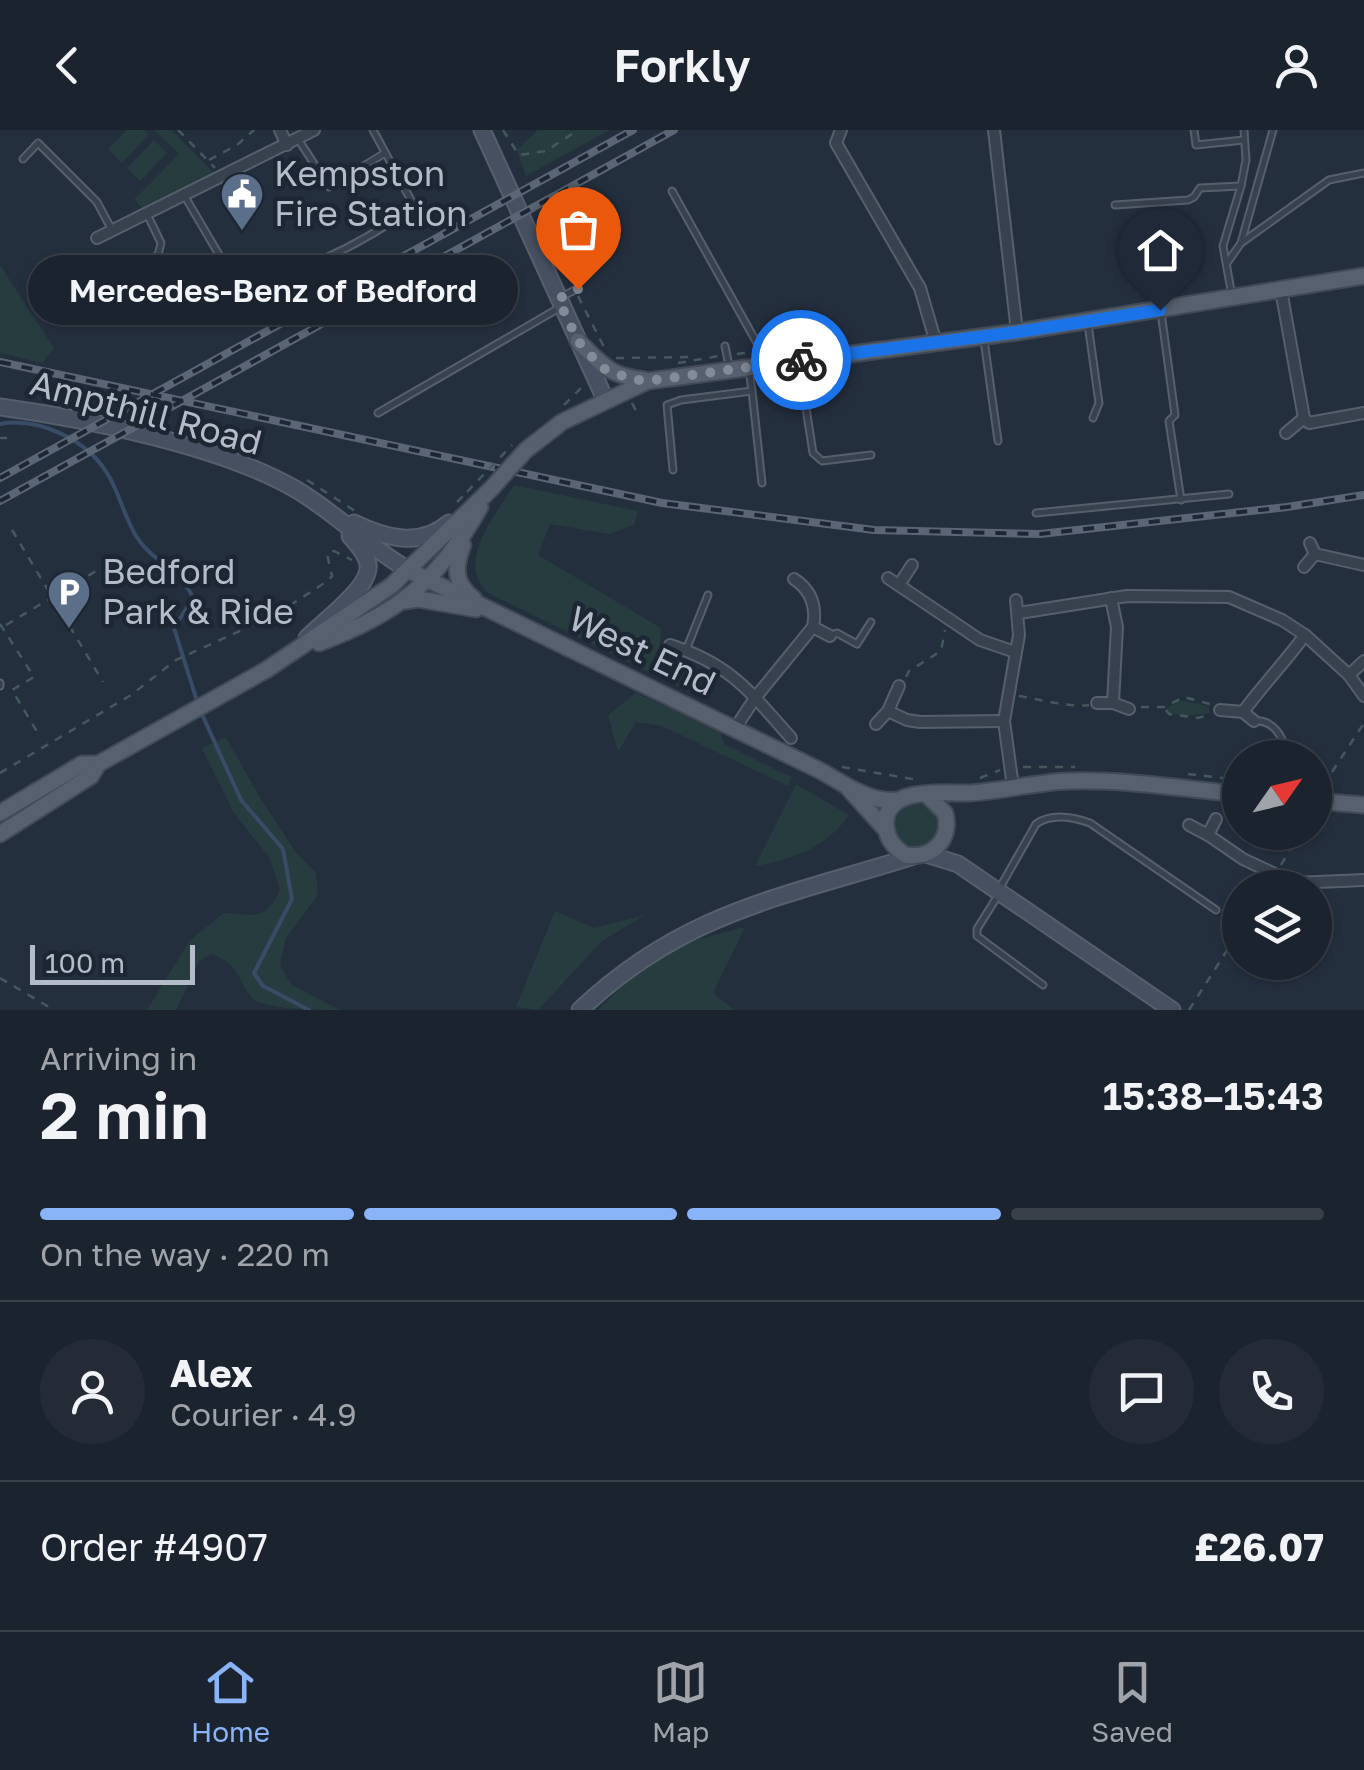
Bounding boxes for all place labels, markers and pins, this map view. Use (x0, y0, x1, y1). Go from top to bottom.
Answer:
place label: Kempston Fire Station (274, 152, 468, 234)
public building icon: Kempston Fire Station (219, 171, 265, 232)
pin (536, 187, 621, 290)
pin (1118, 208, 1203, 311)
callout: Mercedes-Benz of Bedford (28, 254, 518, 324)
place label: Bedford Park & Ride (102, 550, 294, 632)
parking icon: Bedford Park & Ride (46, 569, 92, 630)

